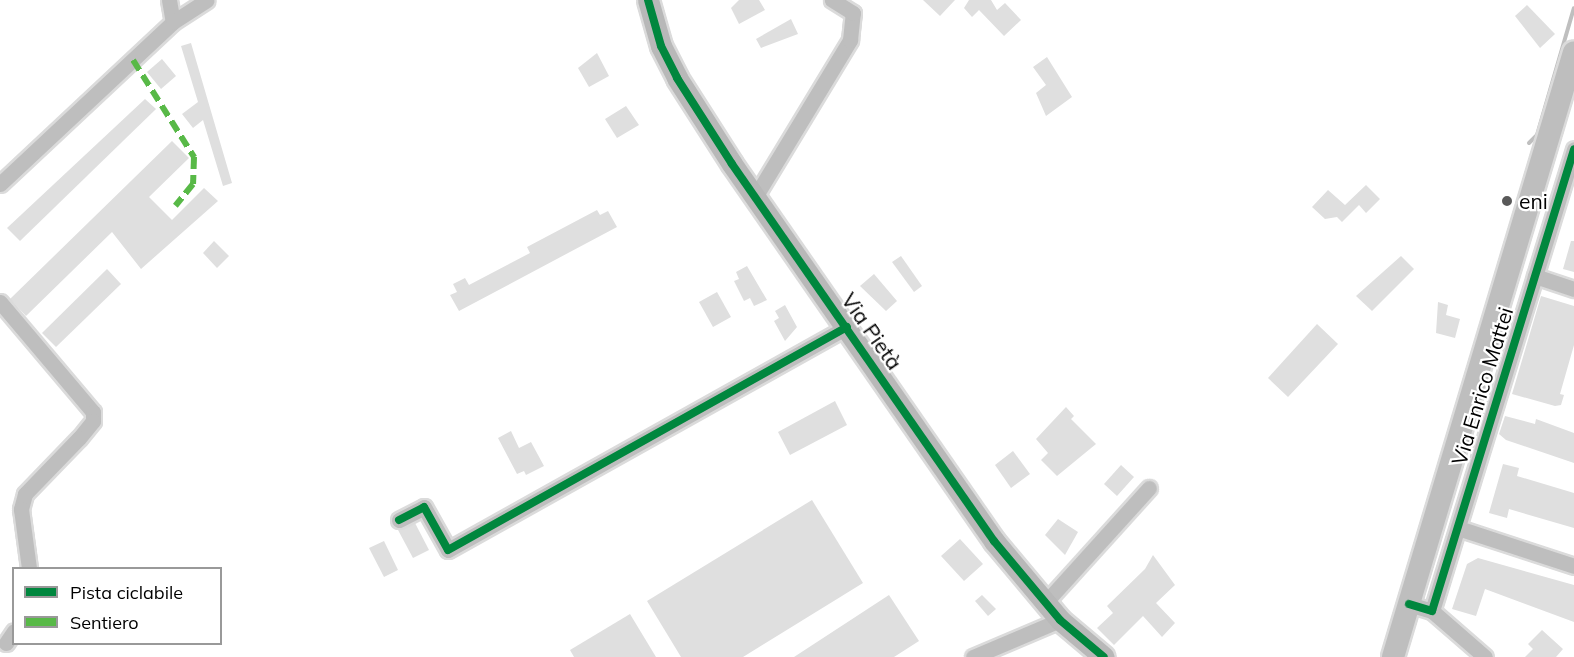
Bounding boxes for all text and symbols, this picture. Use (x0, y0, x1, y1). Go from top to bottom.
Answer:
place label: eni (1519, 188, 1548, 214)
marker: eni (1500, 194, 1514, 208)
street label: Via Pietà (837, 288, 907, 374)
street label: Via Enrico Mattei (1446, 304, 1518, 468)
legend (12, 567, 222, 645)
text: Pista ciclabile (70, 581, 183, 604)
text: Sentiero (70, 611, 139, 634)

